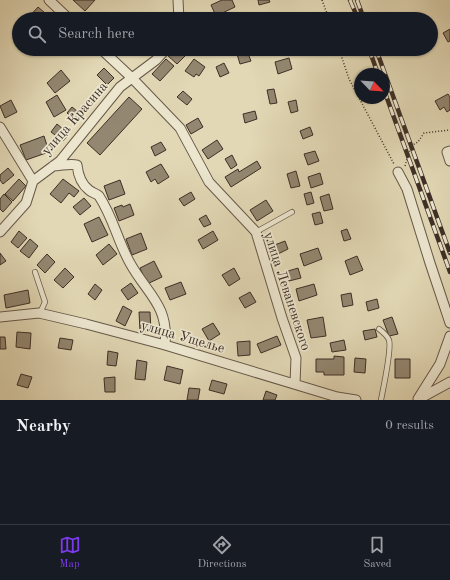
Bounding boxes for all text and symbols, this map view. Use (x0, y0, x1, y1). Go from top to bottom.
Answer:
search box (12, 12, 438, 56)
icon: search (26, 23, 48, 45)
text: Search here (58, 27, 135, 42)
north arrow (354, 68, 390, 104)
street label: улица Красина (39, 79, 110, 158)
street label: улица Леваневского (261, 230, 313, 352)
street label: улица Ущелье (139, 318, 226, 356)
text: Nearby (16, 418, 71, 435)
text: 0 results (385, 419, 434, 432)
tab: Map (59, 534, 81, 572)
tab: Directions (198, 534, 246, 572)
tab: Saved (363, 534, 391, 572)

